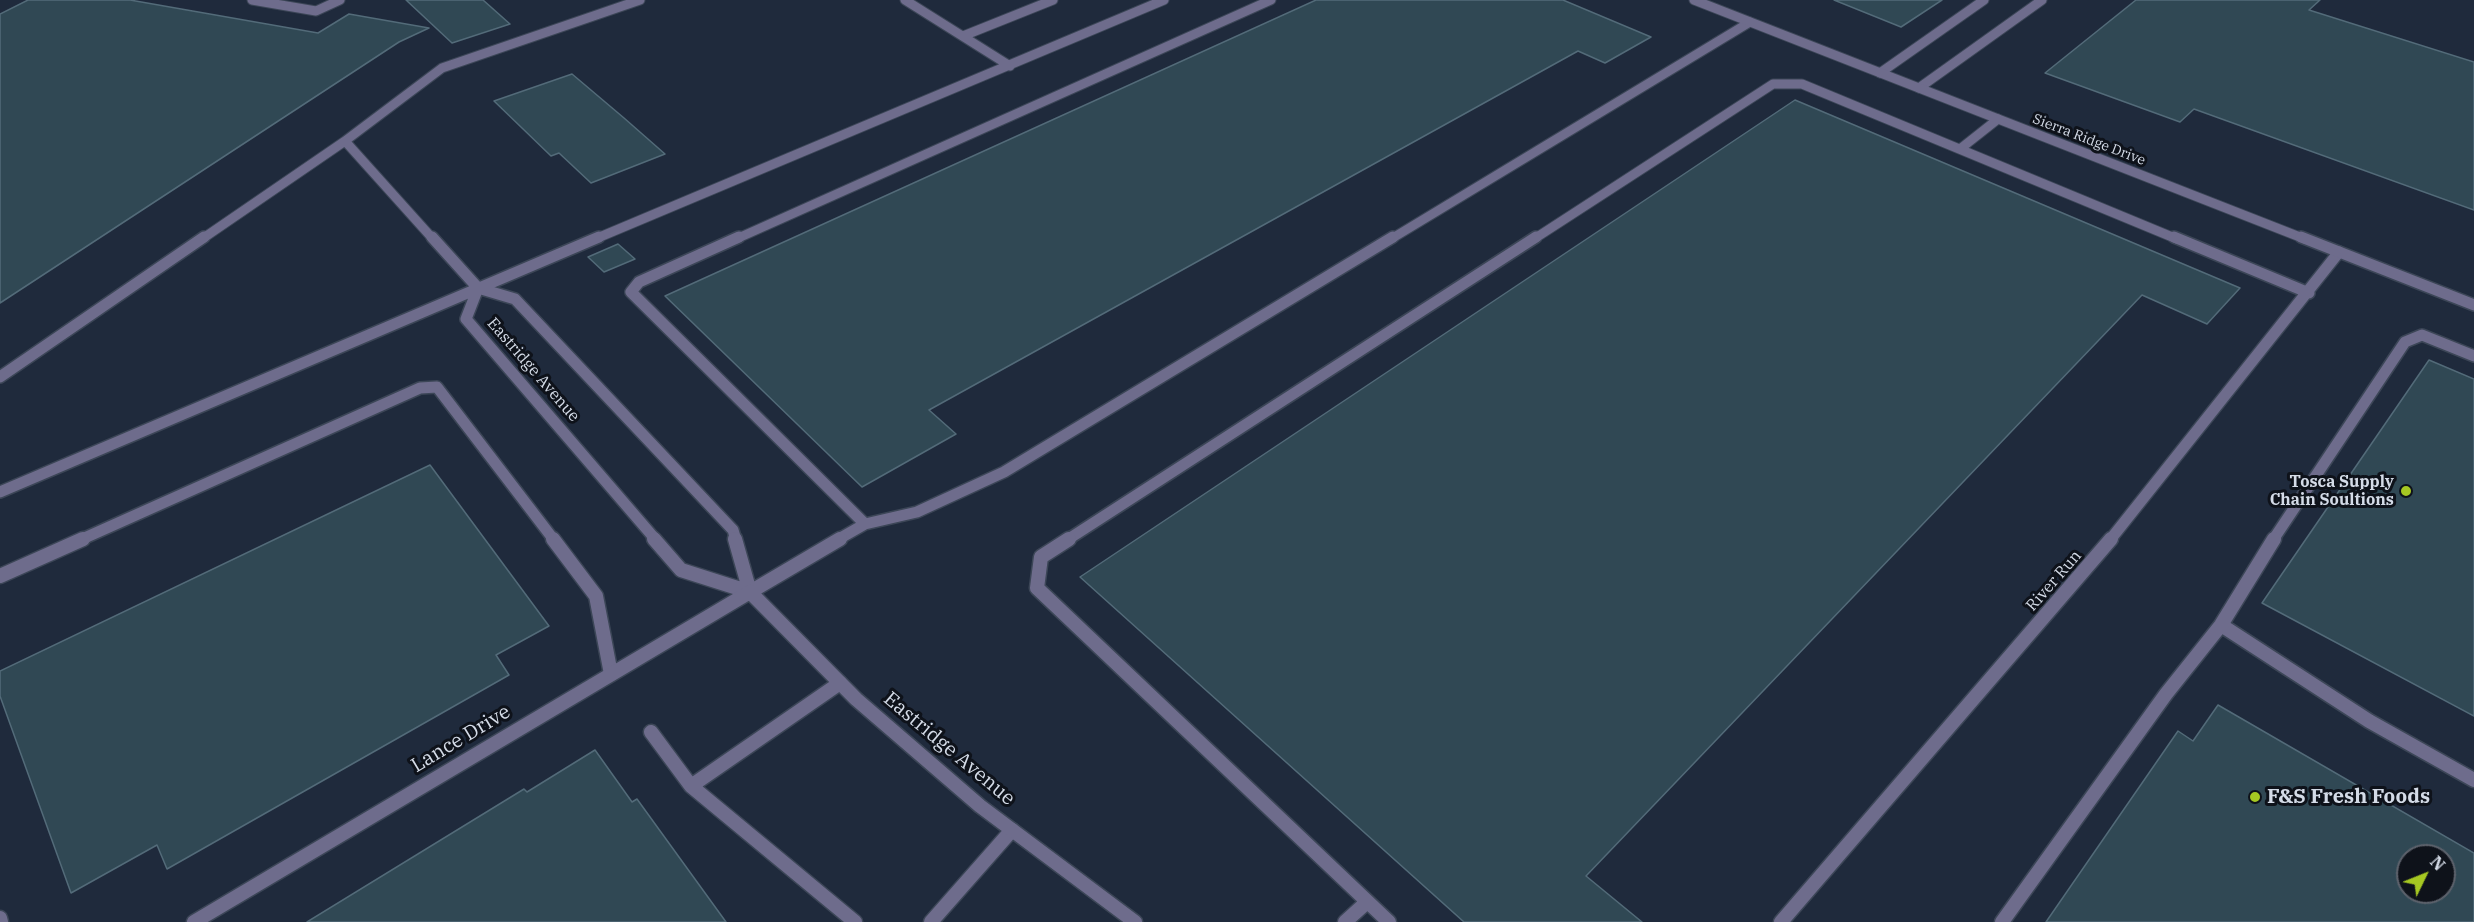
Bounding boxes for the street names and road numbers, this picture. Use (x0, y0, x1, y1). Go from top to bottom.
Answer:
street label: Sierra Ridge Drive (2030, 111, 2148, 169)
street label: Eastridge Avenue (483, 314, 583, 426)
street label: River Run (2022, 547, 2086, 615)
street label: Eastridge Avenue (878, 687, 1020, 811)
street label: Lance Drive (407, 700, 515, 778)

